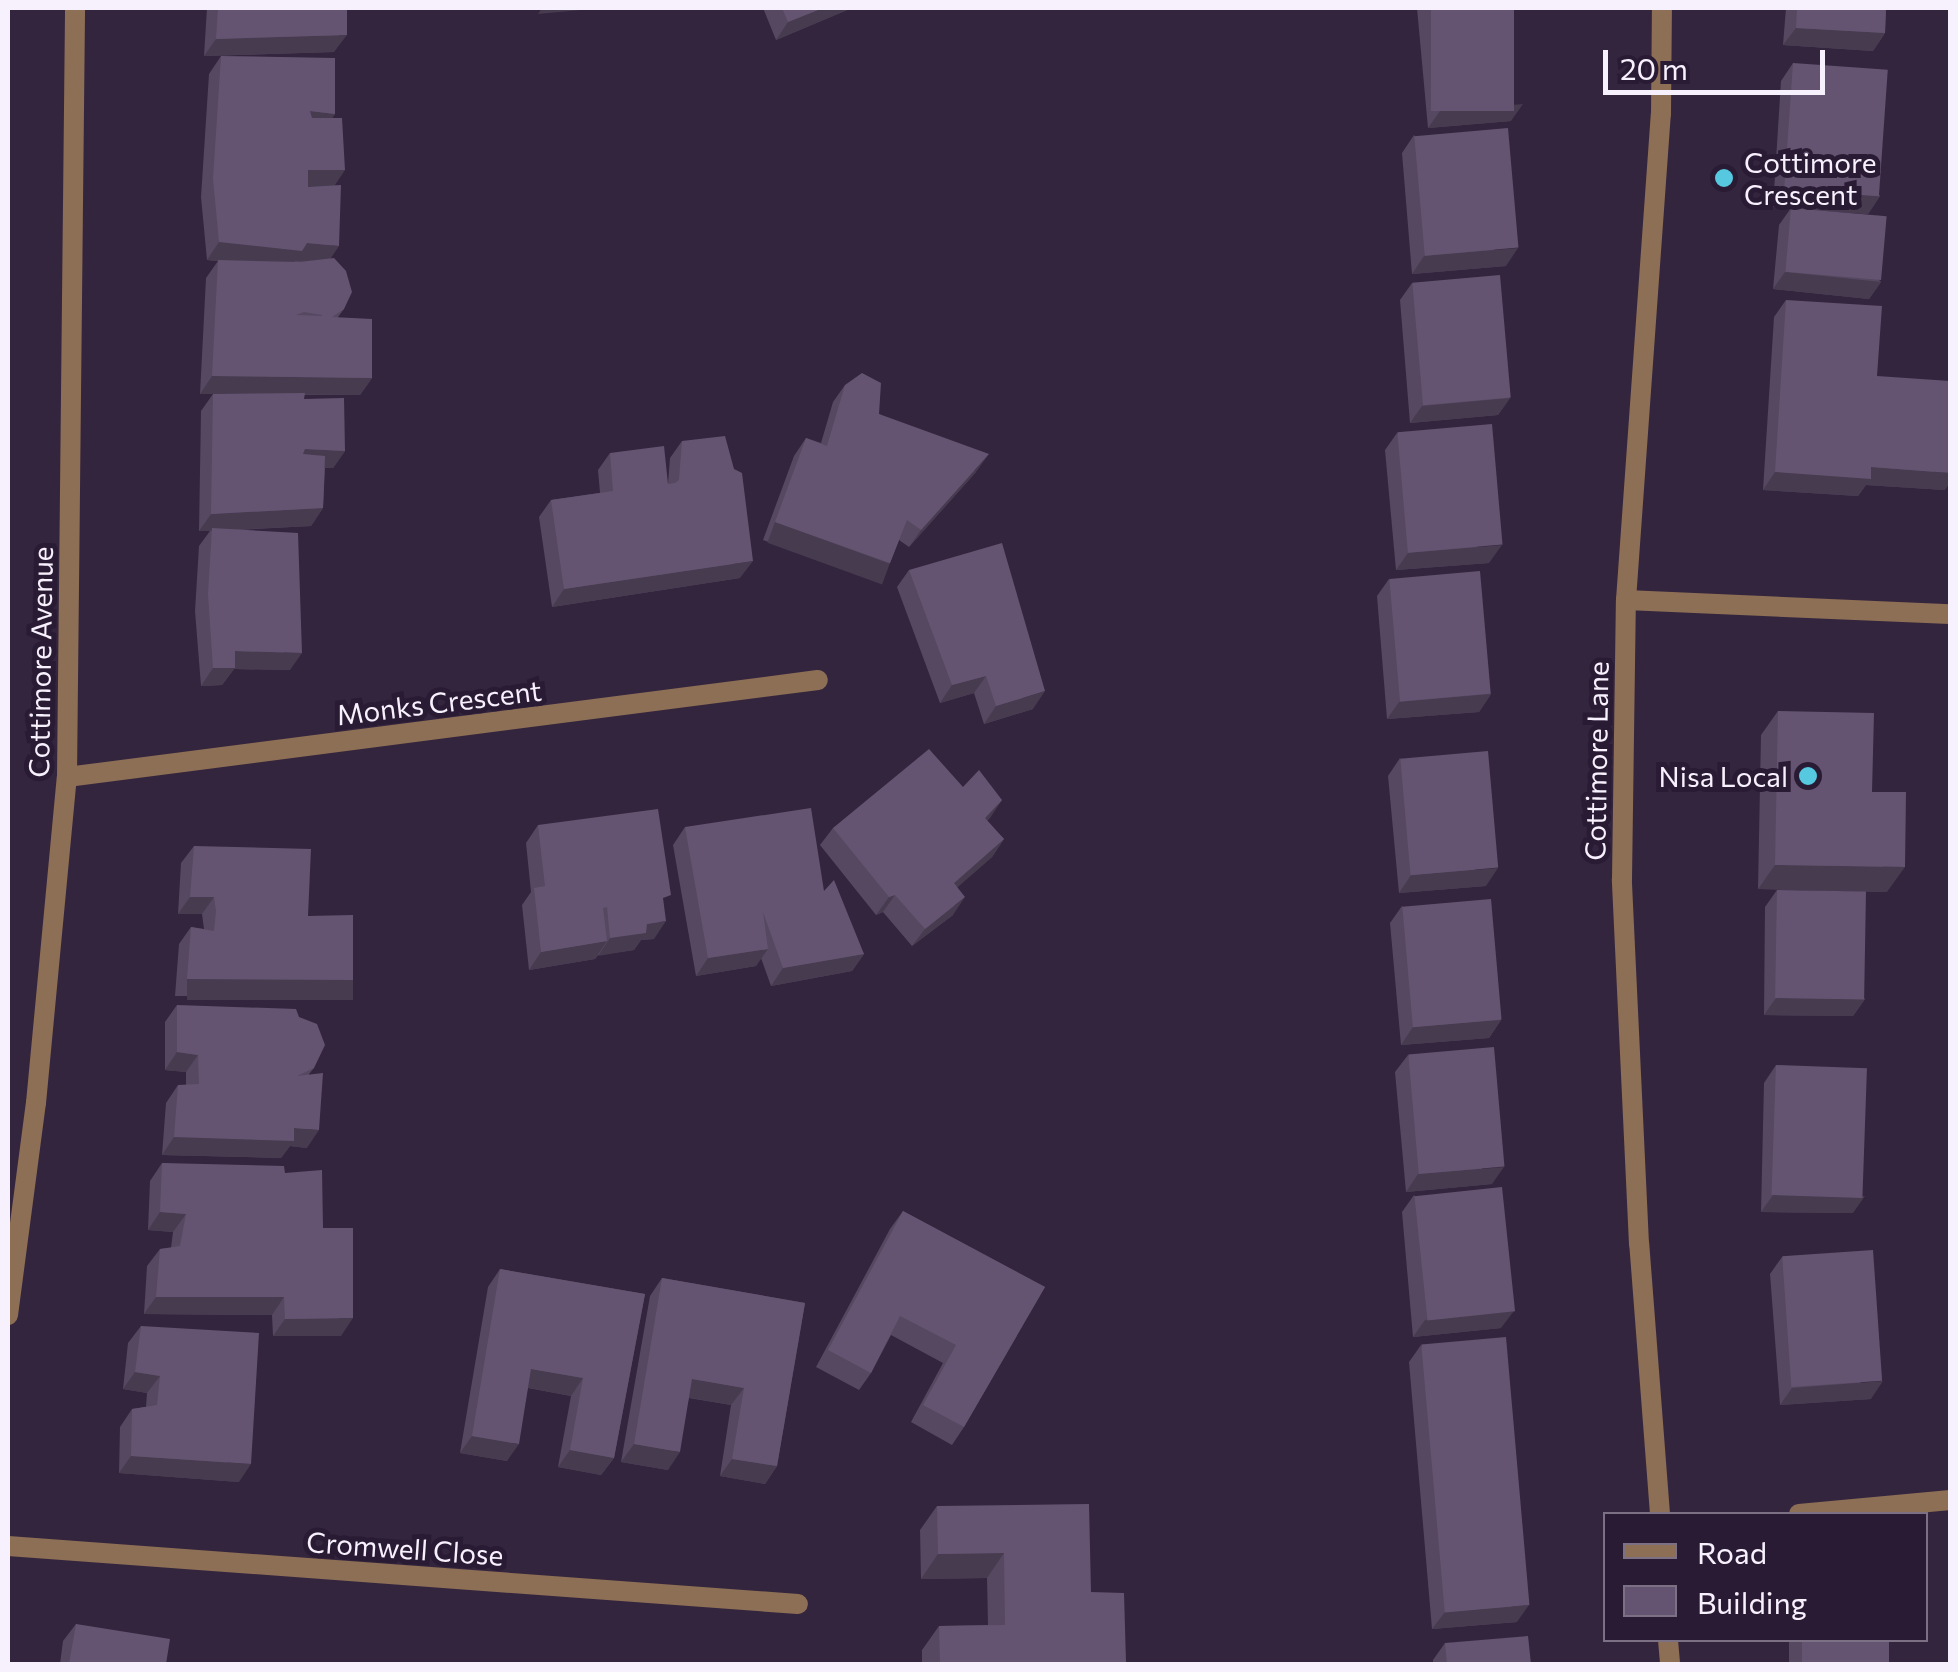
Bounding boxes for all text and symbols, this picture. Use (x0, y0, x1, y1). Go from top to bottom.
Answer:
scale bar (1608, 30, 1830, 92)
text: 20 m (1620, 49, 1688, 86)
place label: Cottimore Crescent (1744, 145, 1876, 211)
marker: Cottimore Crescent (1713, 167, 1735, 189)
street label: Cottimore Avenue (21, 546, 59, 778)
street label: Cottimore Lane (1577, 661, 1615, 861)
street label: Monks Crescent (335, 673, 543, 731)
place label: Nisa Local (1659, 759, 1788, 793)
marker: Nisa Local (1797, 765, 1819, 787)
legend (1603, 1512, 1928, 1642)
street label: Cromwell Close (305, 1524, 505, 1572)
text: Road (1697, 1533, 1767, 1570)
text: Building (1697, 1583, 1807, 1620)

